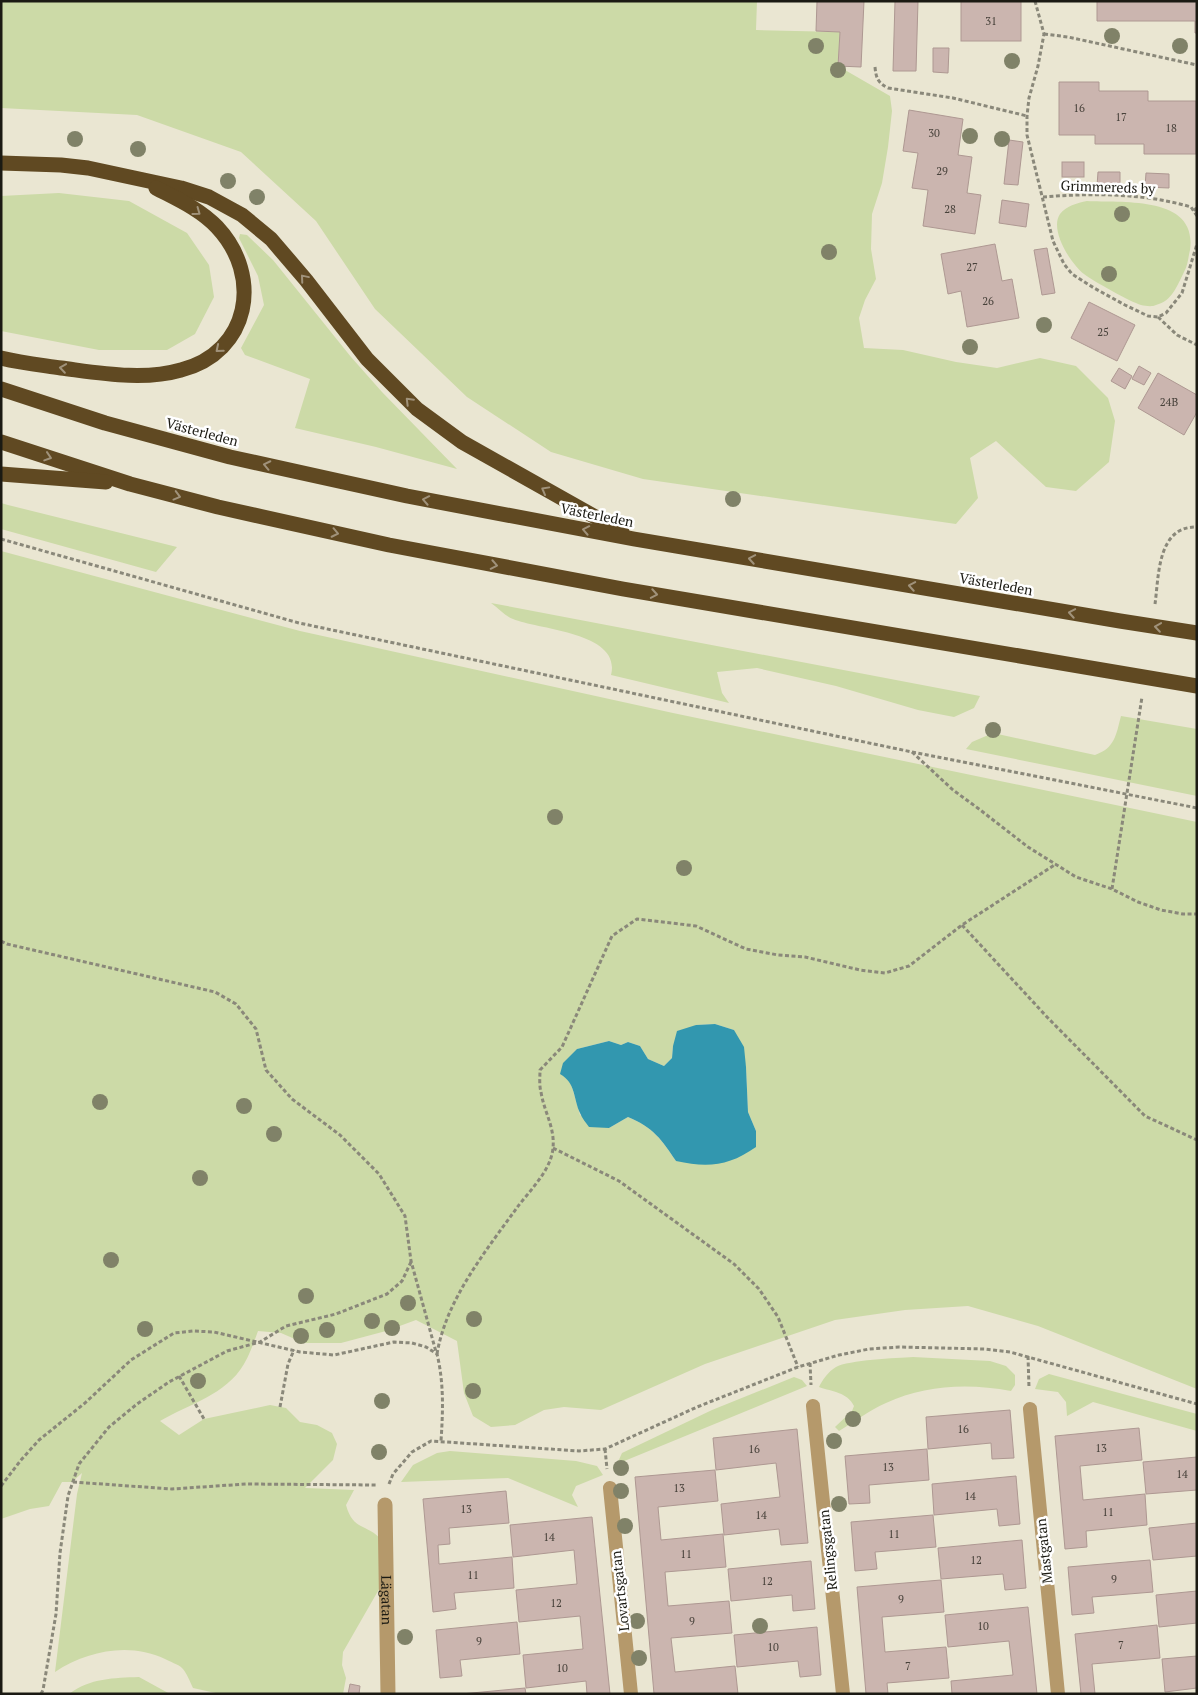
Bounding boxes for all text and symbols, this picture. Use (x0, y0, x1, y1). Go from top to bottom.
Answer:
house number: 31 (985, 14, 997, 28)
house number: 16 (1073, 101, 1085, 115)
house number: 17 (1115, 110, 1127, 124)
house number: 18 (1165, 121, 1177, 135)
house number: 30 (928, 126, 940, 140)
house number: 29 (936, 164, 948, 178)
street label: Grimmereds by (1060, 175, 1157, 198)
house number: 28 (944, 202, 956, 216)
one-way arrow (191, 206, 200, 214)
house number: 27 (966, 260, 978, 274)
one-way arrow (301, 274, 310, 283)
house number: 26 (982, 294, 994, 308)
house number: 25 (1097, 325, 1109, 339)
one-way arrow (216, 344, 225, 352)
one-way arrow (59, 363, 67, 374)
house number: 24B (1160, 395, 1178, 409)
one-way arrow (406, 398, 415, 407)
street label: Västerleden (164, 413, 241, 450)
one-way arrow (43, 451, 51, 461)
one-way arrow (263, 460, 272, 471)
one-way arrow (541, 486, 550, 496)
one-way arrow (172, 490, 181, 501)
one-way arrow (422, 495, 431, 505)
street label: Västerleden (559, 498, 636, 531)
one-way arrow (581, 525, 590, 535)
one-way arrow (330, 527, 339, 538)
one-way arrow (747, 554, 756, 564)
one-way arrow (490, 559, 499, 569)
street label: Västerleden (958, 568, 1035, 599)
one-way arrow (908, 581, 916, 591)
one-way arrow (650, 589, 658, 599)
one-way arrow (1068, 609, 1076, 619)
one-way arrow (1154, 622, 1162, 633)
house number: 16 (957, 1422, 969, 1436)
house number: 13 (1095, 1441, 1107, 1455)
house number: 16 (748, 1442, 760, 1456)
house number: 13 (882, 1460, 894, 1474)
house number: 14 (1176, 1467, 1188, 1481)
house number: 13 (673, 1481, 685, 1495)
house number: 14 (964, 1489, 976, 1503)
house number: 13 (460, 1502, 472, 1516)
house number: 11 (1102, 1505, 1114, 1519)
house number: 14 (755, 1508, 767, 1522)
street label: Relingsgatan (814, 1508, 841, 1591)
street label: Mastgatan (1031, 1517, 1056, 1585)
house number: 11 (888, 1527, 900, 1541)
house number: 14 (543, 1530, 555, 1544)
house number: 11 (680, 1547, 692, 1561)
street label: Lovartsgatan (606, 1549, 633, 1632)
house number: 12 (970, 1553, 982, 1567)
house number: 11 (467, 1568, 479, 1582)
house number: 9 (1111, 1572, 1117, 1586)
house number: 12 (761, 1574, 773, 1588)
street label: Lägatan (377, 1575, 397, 1626)
house number: 9 (898, 1592, 904, 1606)
house number: 12 (550, 1596, 562, 1610)
house number: 9 (689, 1614, 695, 1628)
house number: 10 (977, 1619, 989, 1633)
house number: 9 (476, 1634, 482, 1648)
house number: 7 (1118, 1638, 1124, 1652)
house number: 10 (767, 1640, 779, 1654)
house number: 7 (905, 1659, 911, 1673)
house number: 10 (556, 1661, 568, 1675)

